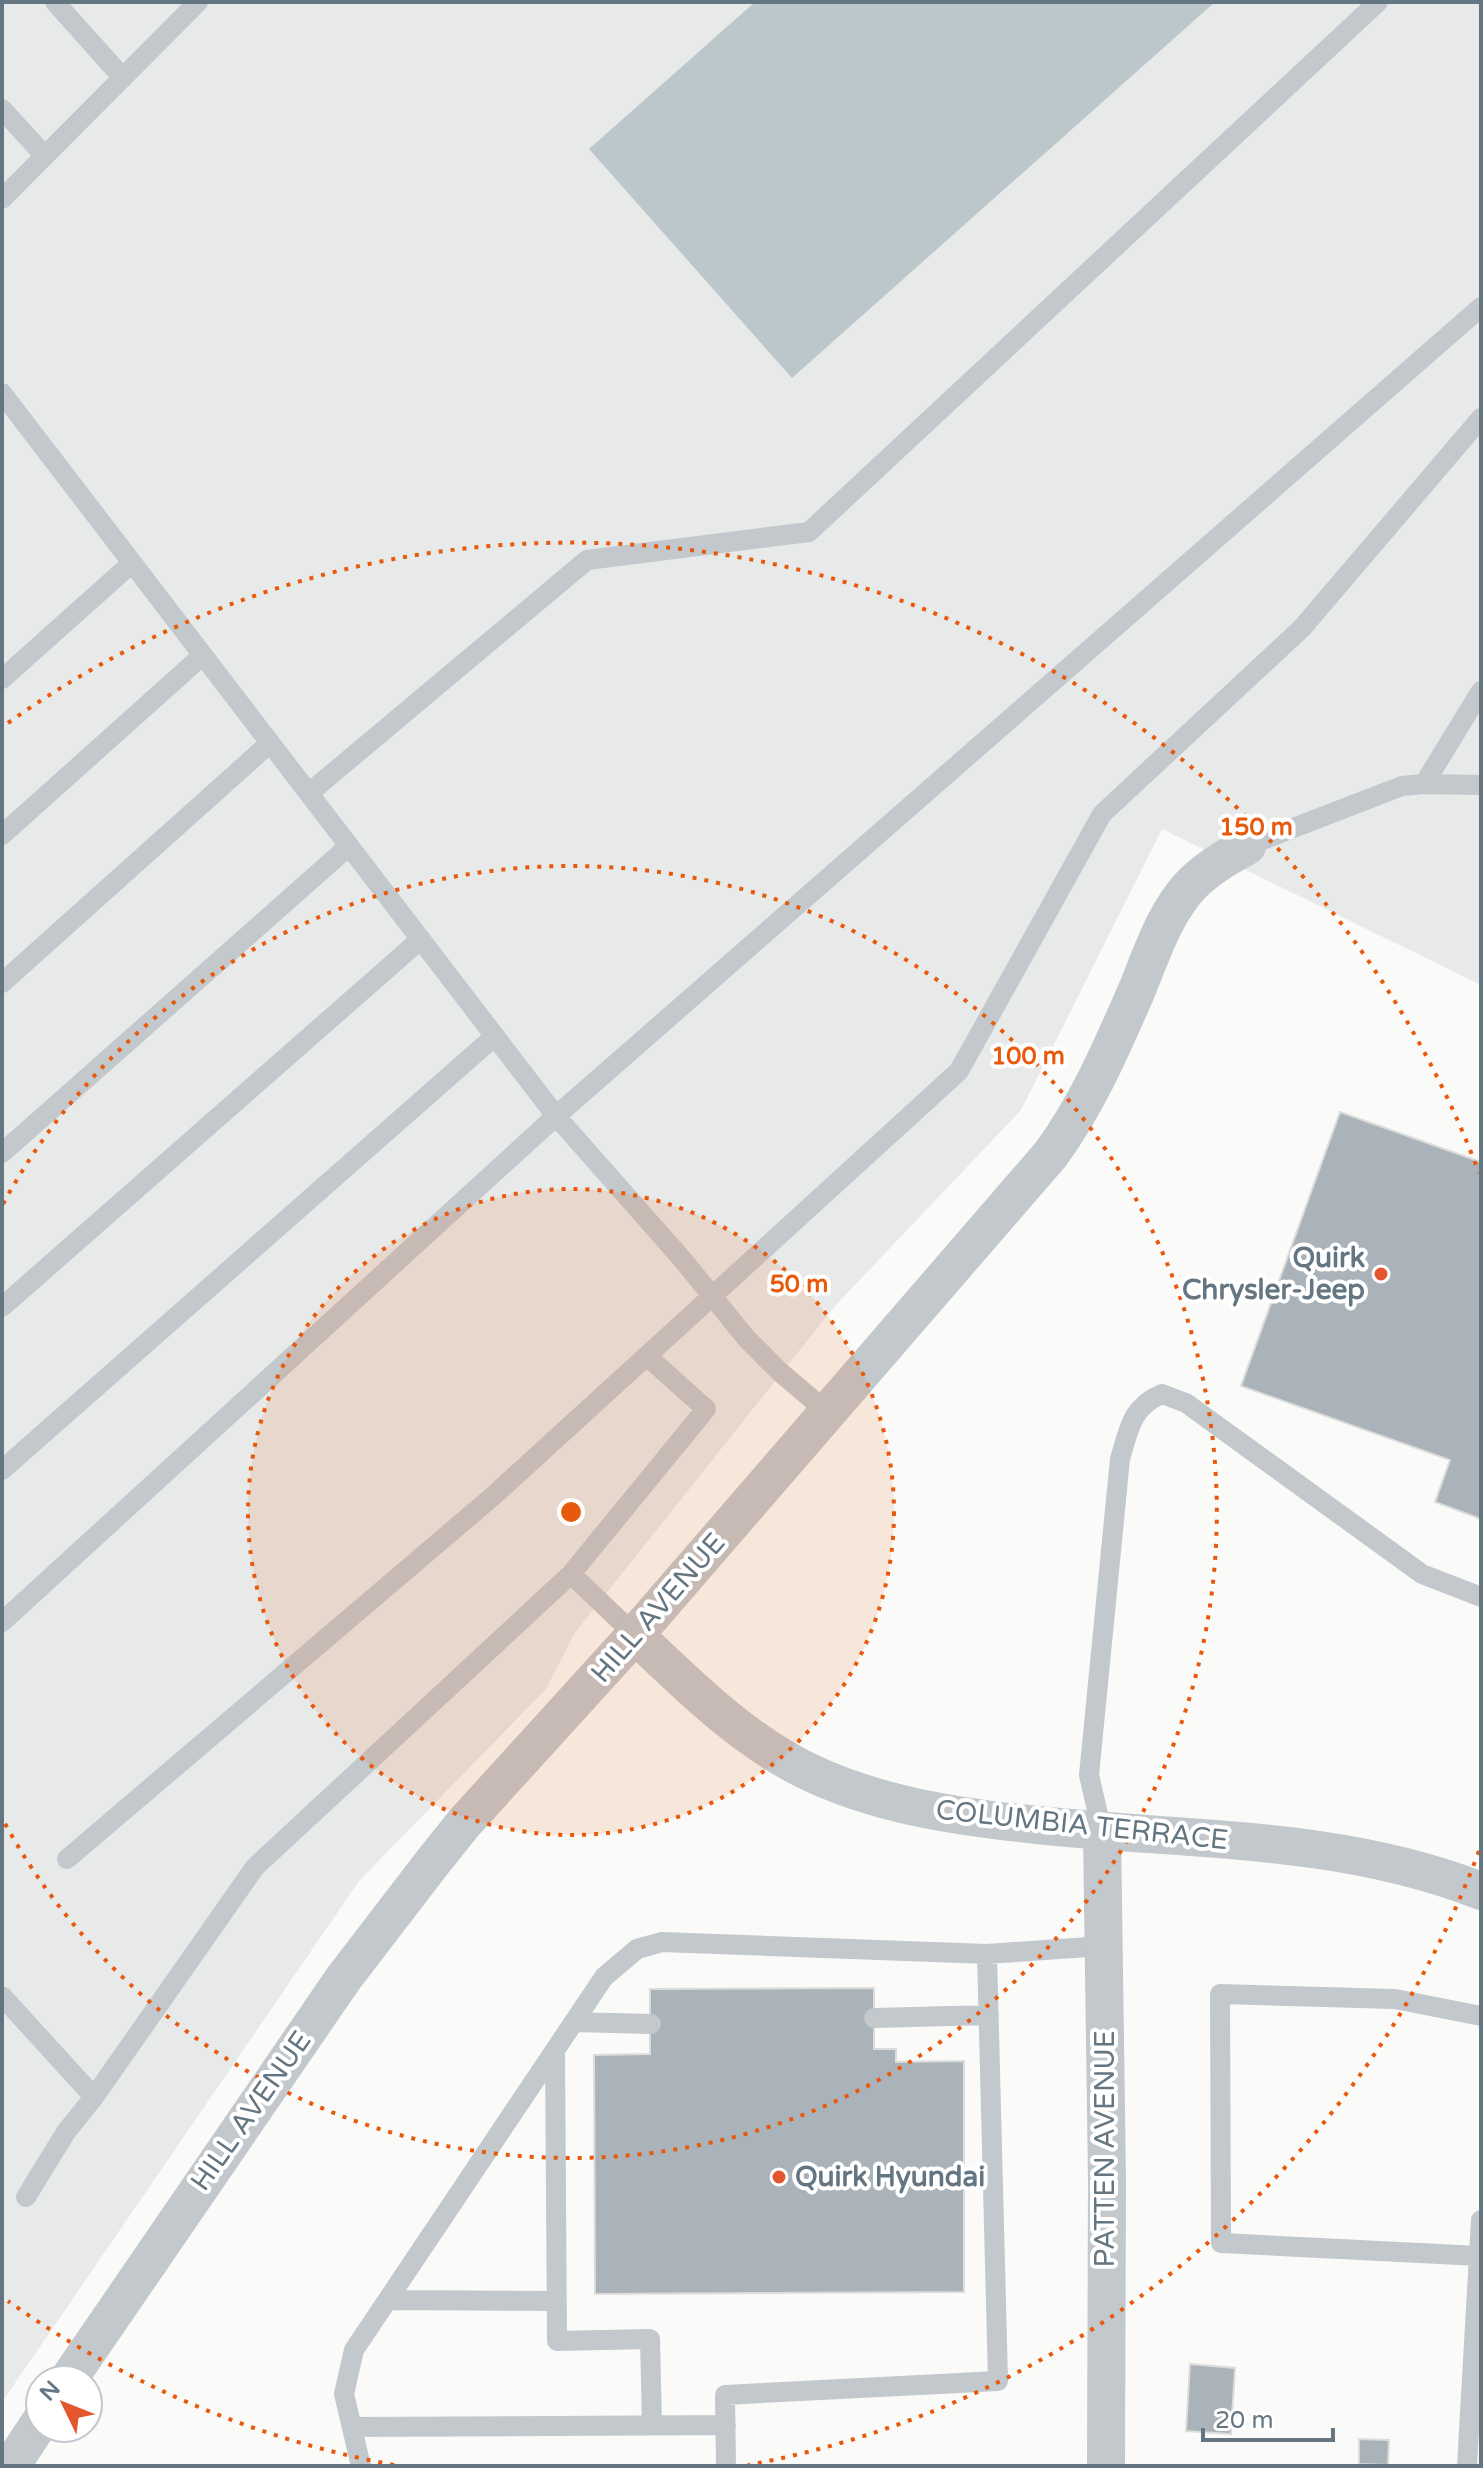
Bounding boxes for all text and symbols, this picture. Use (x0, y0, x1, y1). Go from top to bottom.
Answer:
text: 150 m (1219, 813, 1293, 842)
text: 100 m (991, 1042, 1065, 1071)
place label: Quirk Chrysler-Jeep (1182, 1241, 1365, 1307)
marker: Quirk Chrysler-Jeep (1372, 1265, 1390, 1283)
text: 50 m (770, 1270, 828, 1299)
centre of rings (557, 1498, 585, 1526)
street label: HILL AVENUE (584, 1526, 732, 1690)
street label: COLUMBIA TERRACE (934, 1793, 1230, 1857)
street label: HILL AVENUE (183, 2025, 319, 2197)
street label: PATTEN AVENUE (1088, 2031, 1122, 2268)
place label: Quirk Hyundai (795, 2160, 985, 2194)
marker: Quirk Hyundai (770, 2168, 788, 2186)
north arrow (24, 2364, 104, 2444)
text: N (35, 2376, 66, 2406)
scale bar (1203, 2392, 1333, 2442)
text: 20 m (1215, 2406, 1273, 2435)

